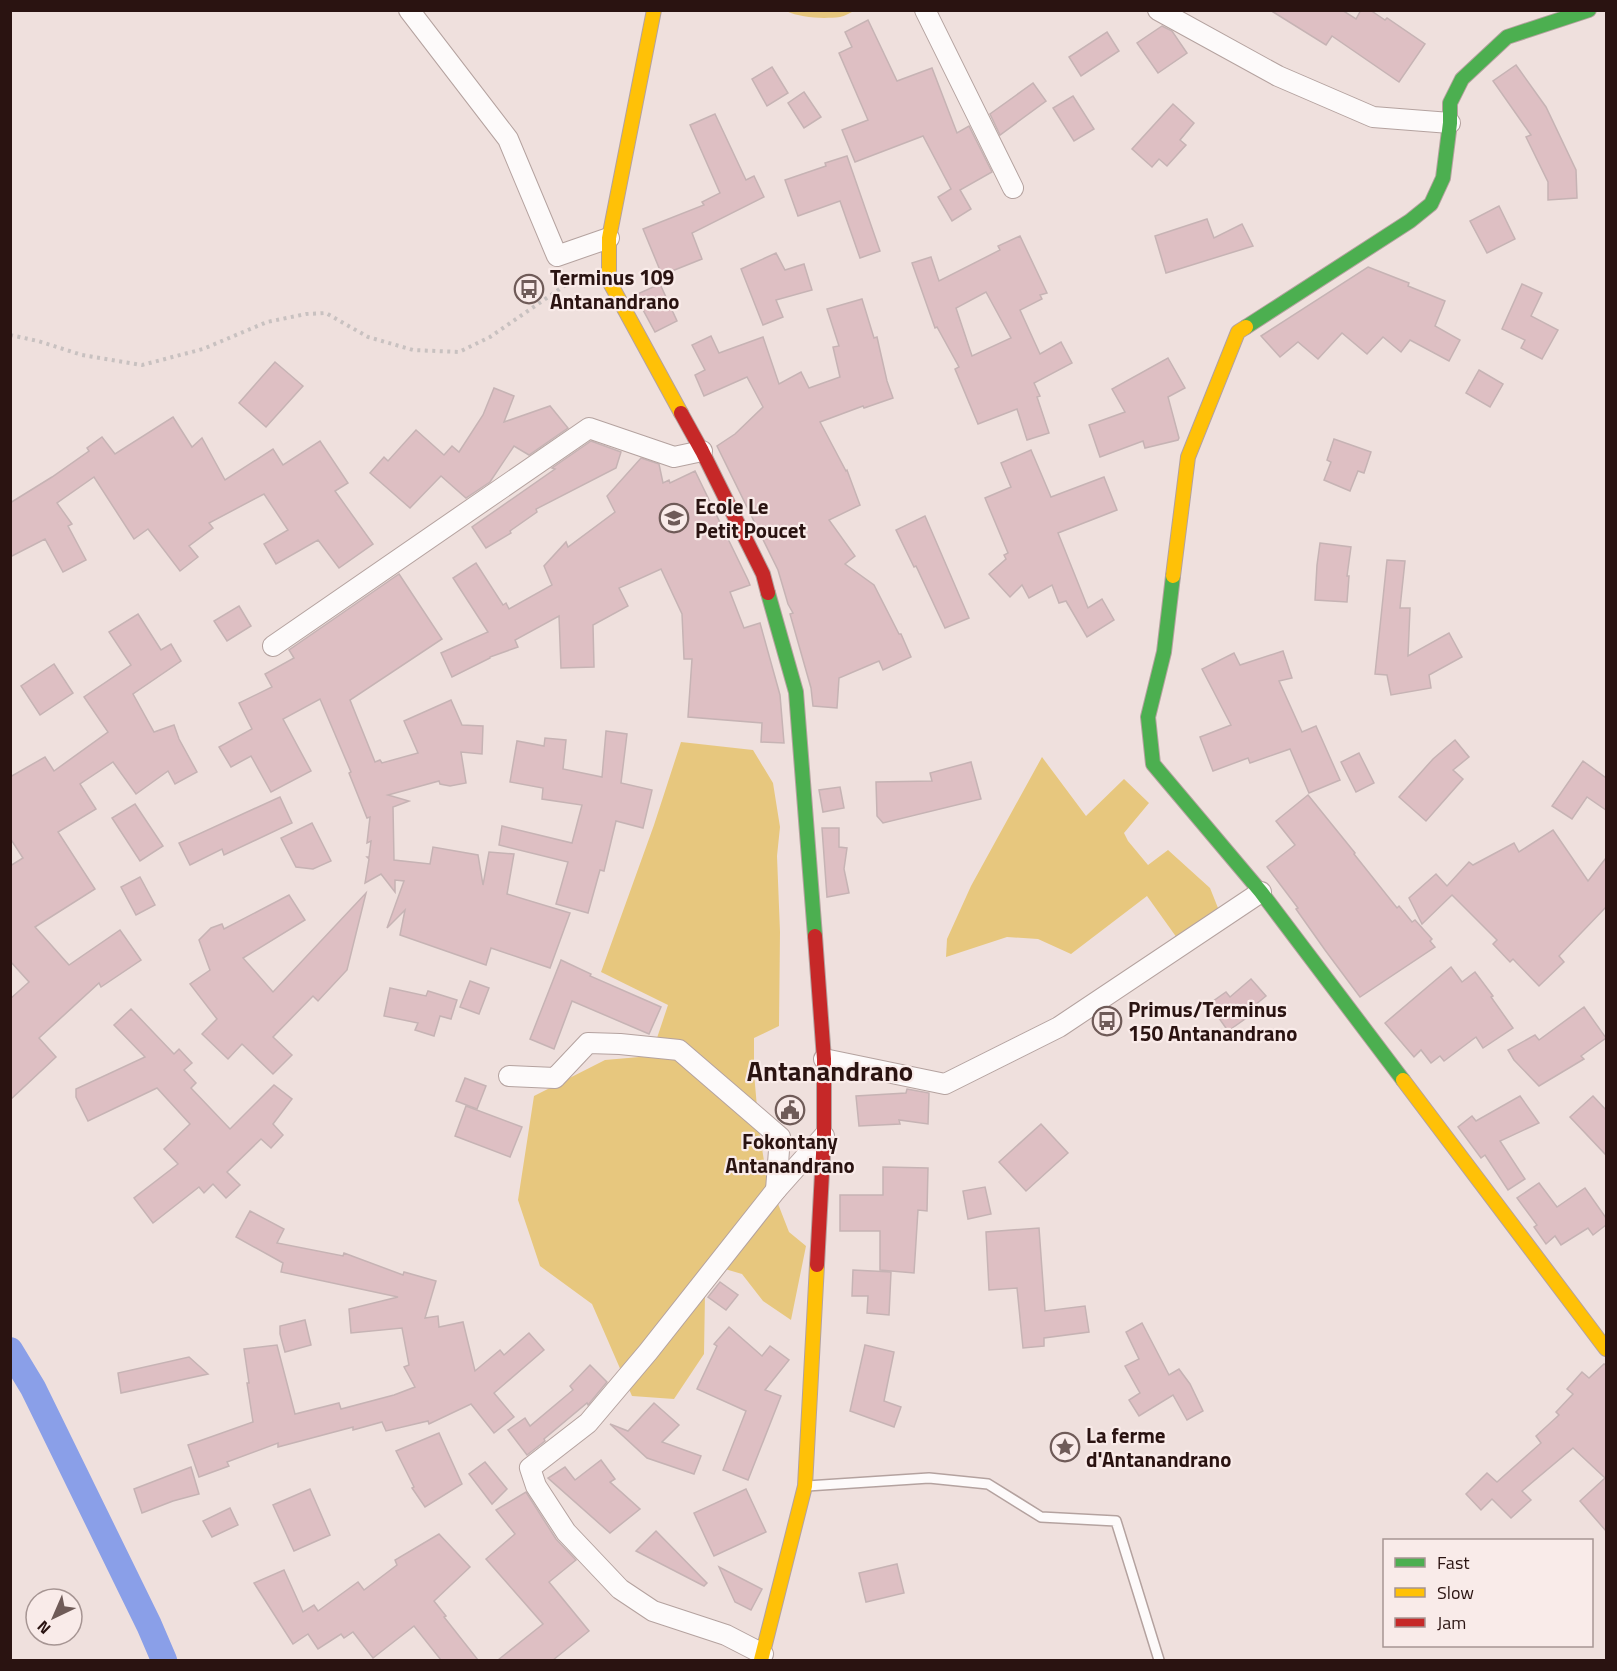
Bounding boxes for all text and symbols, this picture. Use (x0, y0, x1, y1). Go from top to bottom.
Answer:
place label: Terminus 109 Antanandrano (550, 261, 679, 317)
bus stop icon: Terminus 109 Antanandrano (513, 273, 545, 305)
place label: Ecole Le Petit Poucet (695, 490, 807, 546)
school or university icon: Ecole Le Petit Poucet (658, 502, 690, 534)
place label: Primus/Terminus 150 Antanandrano (1128, 993, 1297, 1049)
bus stop icon: Primus/Terminus 150 Antanandrano (1091, 1005, 1123, 1037)
district label: Antanandrano (747, 1050, 913, 1091)
public building icon: Fokontany Antanandrano (774, 1094, 806, 1126)
place label: Fokontany Antanandrano (725, 1125, 855, 1181)
place label: La ferme d'Antanandrano (1086, 1419, 1231, 1475)
place icon: La ferme d'Antanandrano (1049, 1431, 1081, 1463)
legend (1383, 1539, 1593, 1647)
text: Fast (1437, 1549, 1470, 1576)
text: Slow (1437, 1579, 1474, 1606)
north arrow (24, 1587, 84, 1647)
text: Jam (1437, 1609, 1466, 1636)
text: N (31, 1615, 56, 1640)

